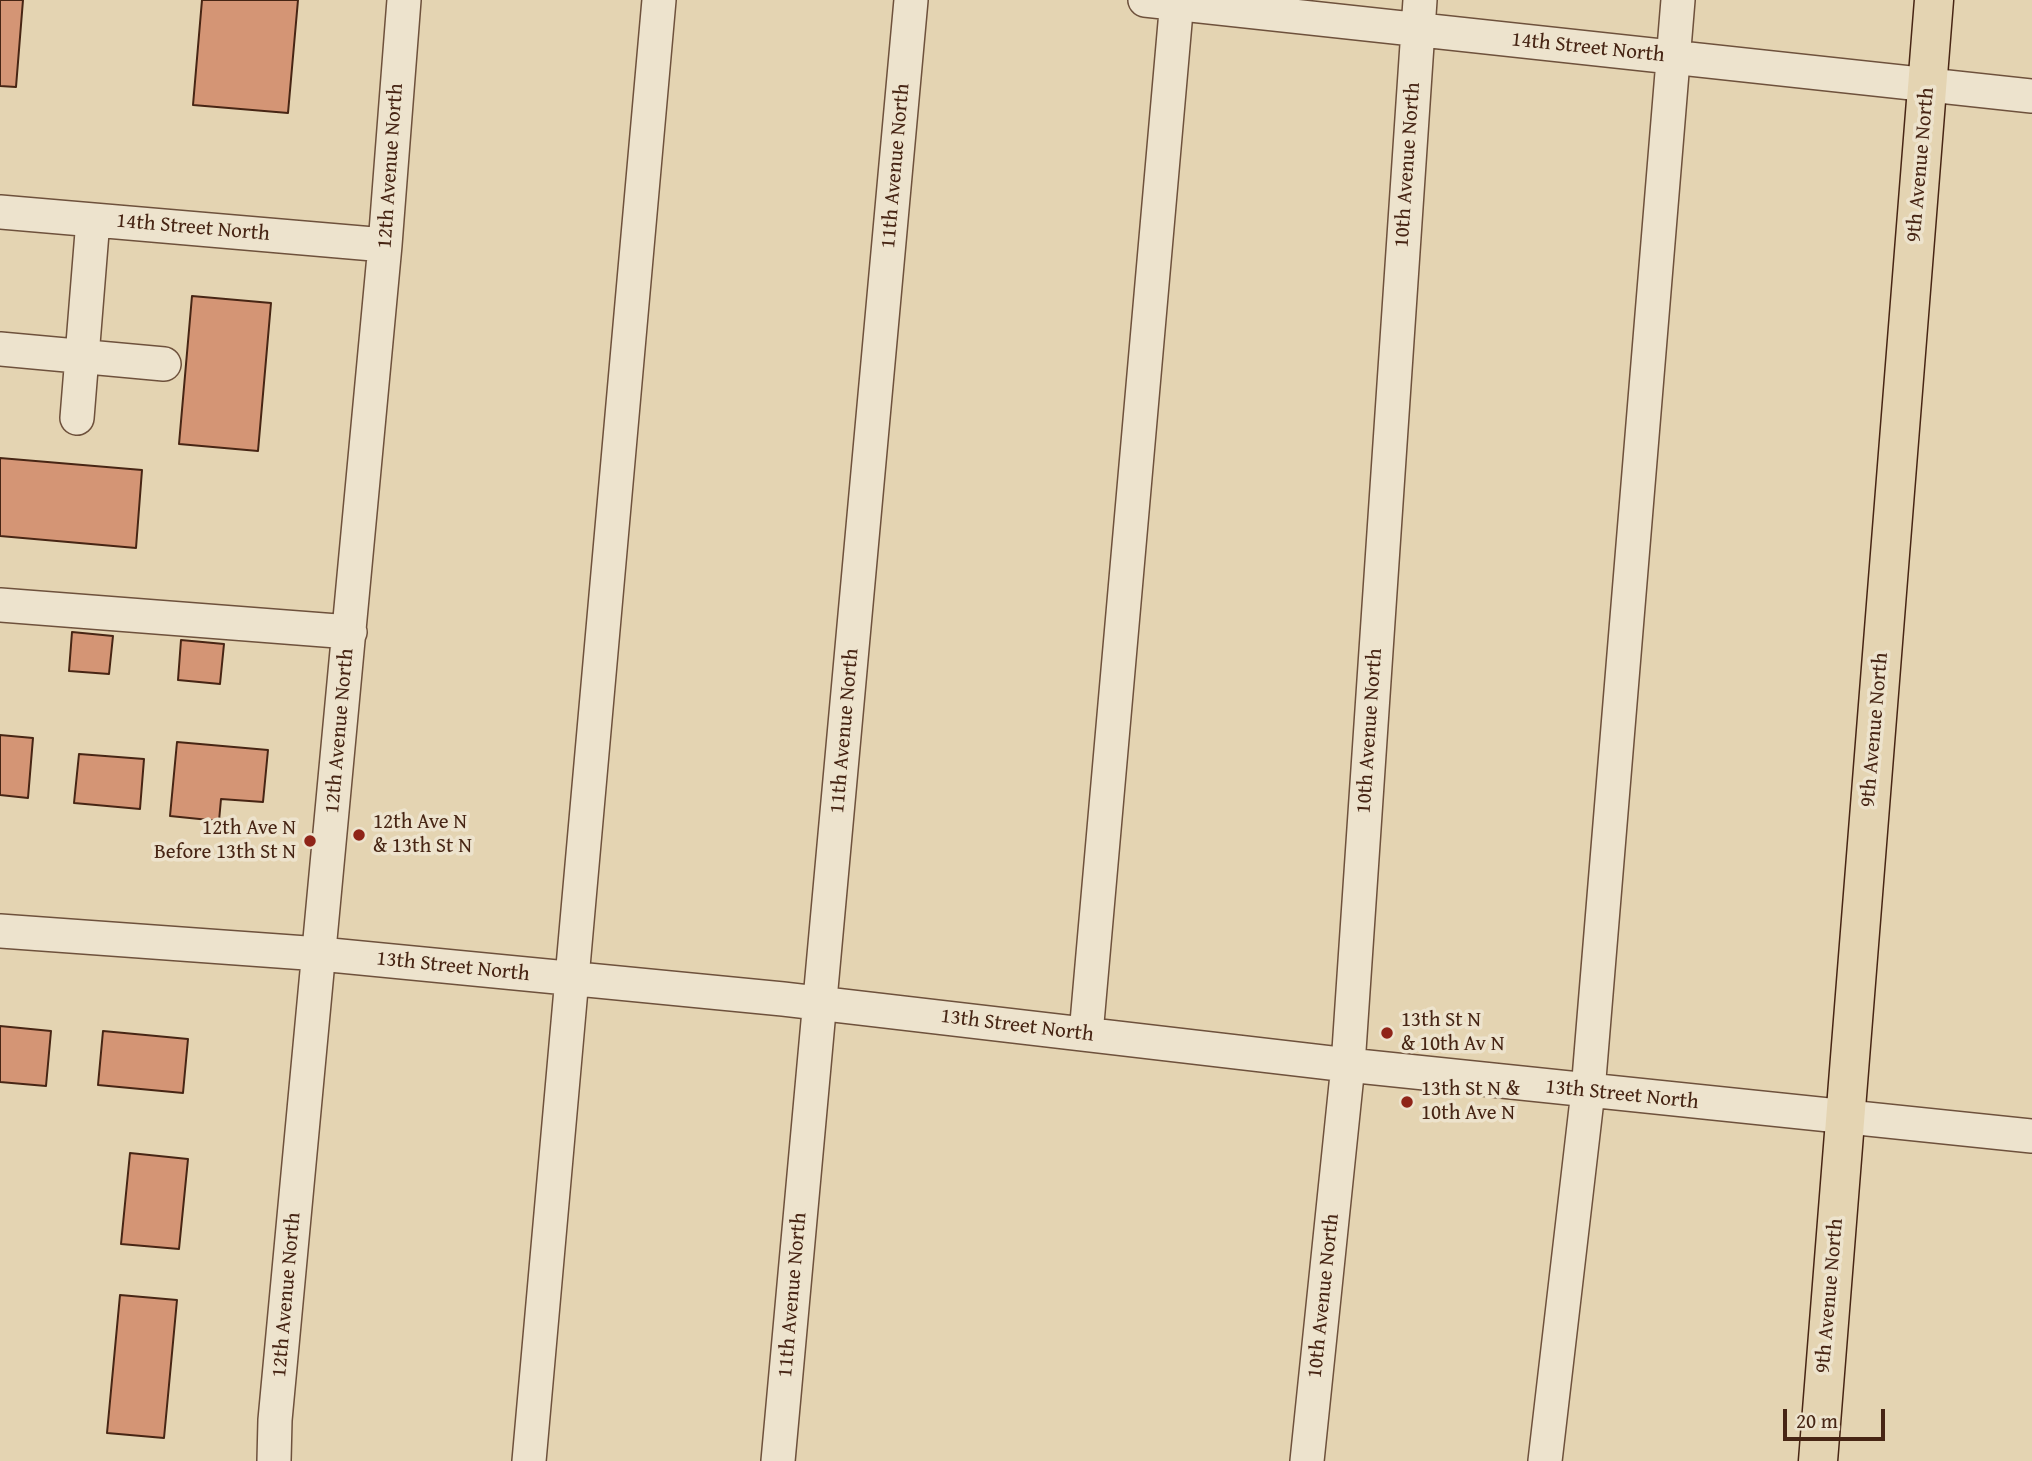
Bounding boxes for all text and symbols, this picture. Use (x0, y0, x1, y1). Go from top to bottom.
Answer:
street label: 14th Street North (1510, 27, 1666, 69)
street label: 11th Avenue North (876, 82, 916, 250)
street label: 10th Avenue North (1390, 82, 1426, 248)
street label: 12th Avenue North (373, 83, 409, 249)
street label: 9th Avenue North (1902, 86, 1940, 244)
street label: 14th Street North (115, 209, 271, 247)
street label: 12th Avenue North (320, 647, 360, 815)
street label: 11th Avenue North (825, 647, 865, 815)
street label: 10th Avenue North (1352, 648, 1388, 814)
street label: 9th Avenue North (1856, 651, 1894, 809)
place label: 12th Ave N & 13th St N (373, 810, 472, 860)
place label: 12th Ave N Before 13th St N (154, 816, 296, 866)
marker: 12th Ave N & 13th St N (351, 827, 367, 843)
marker: 12th Ave N Before 13th St N (302, 833, 318, 849)
street label: 13th Street North (375, 946, 531, 988)
street label: 13th Street North (939, 1004, 1095, 1048)
place label: 13th St N & 10th Av N (1401, 1008, 1504, 1058)
marker: 13th St N & 10th Av N (1379, 1025, 1395, 1041)
street label: 13th Street North (1544, 1074, 1700, 1116)
place label: 13th St N & 10th Ave N (1421, 1077, 1520, 1127)
marker: 13th St N & 10th Ave N (1399, 1094, 1415, 1110)
street label: 12th Avenue North (267, 1211, 307, 1379)
street label: 11th Avenue North (773, 1211, 813, 1379)
street label: 10th Avenue North (1303, 1212, 1345, 1380)
street label: 9th Avenue North (1811, 1217, 1849, 1375)
scale bar (1787, 1394, 1888, 1438)
text: 20 m (1796, 1405, 1838, 1436)

